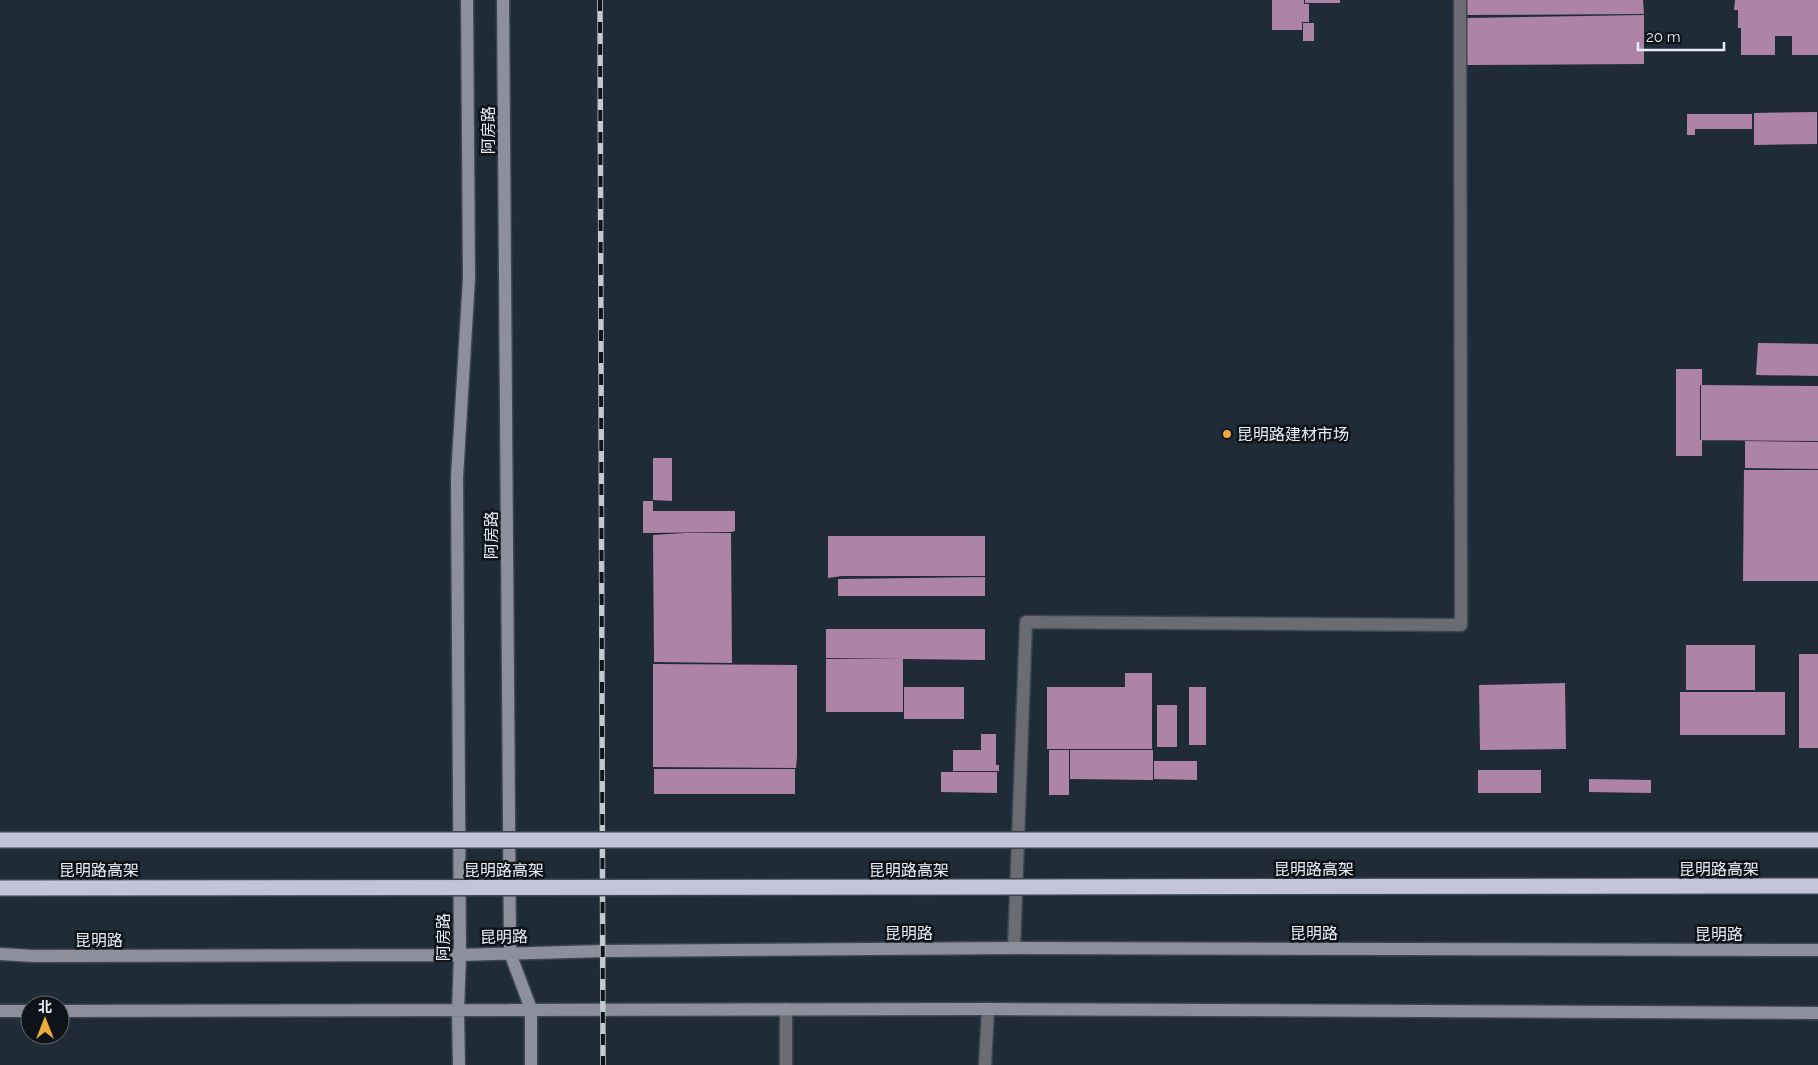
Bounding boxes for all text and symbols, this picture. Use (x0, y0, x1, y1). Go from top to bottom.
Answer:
scale bar (1638, 20, 1724, 52)
text: 20 m (1646, 28, 1681, 46)
street label: 阿房路 (479, 106, 498, 154)
place label: 昆明路建材市场 (1237, 425, 1349, 444)
marker: 昆明路建材市场 (1221, 428, 1233, 440)
street label: 阿房路 (482, 511, 501, 559)
street label: 昆明路高架 (1274, 860, 1354, 879)
street label: 昆明路高架 (1679, 860, 1759, 879)
street label: 昆明路高架 (59, 861, 139, 880)
street label: 昆明路高架 (464, 861, 544, 880)
street label: 昆明路高架 (869, 861, 949, 880)
street label: 阿房路 (434, 913, 453, 961)
street label: 昆明路 (885, 924, 933, 943)
street label: 昆明路 (1290, 924, 1338, 943)
street label: 昆明路 (1695, 925, 1743, 944)
street label: 昆明路 (480, 927, 528, 947)
street label: 昆明路 (75, 931, 123, 950)
north arrow (20, 995, 70, 1045)
text: 北 (38, 999, 52, 1015)

